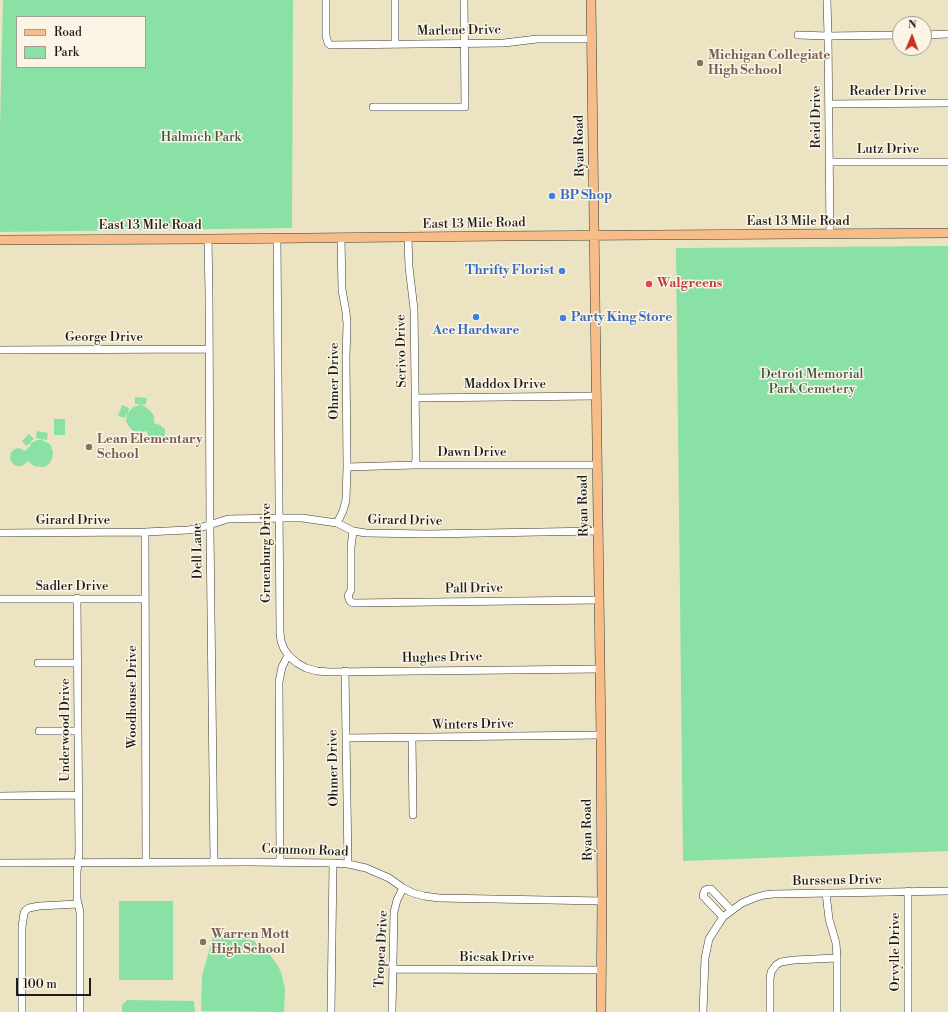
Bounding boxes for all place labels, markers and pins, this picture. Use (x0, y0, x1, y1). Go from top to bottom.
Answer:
place label: Michigan Collegiate High School (708, 48, 830, 79)
marker: Michigan Collegiate High School (695, 58, 705, 68)
place label: BP Shop (560, 188, 612, 204)
marker: BP Shop (547, 191, 557, 201)
place label: Thrifty Florist (465, 263, 554, 279)
marker: Thrifty Florist (557, 266, 567, 276)
place label: Walgreens (657, 276, 722, 292)
marker: Walgreens (644, 279, 654, 289)
place label: Party King Store (571, 310, 672, 326)
marker: Ace Hardware (471, 312, 481, 322)
marker: Party King Store (558, 313, 568, 323)
place label: Ace Hardware (433, 323, 519, 339)
place label: Lean Elementary School (97, 432, 203, 463)
marker: Lean Elementary School (84, 442, 94, 452)
place label: Warren Mott High School (211, 927, 289, 958)
marker: Warren Mott High School (198, 937, 208, 947)

